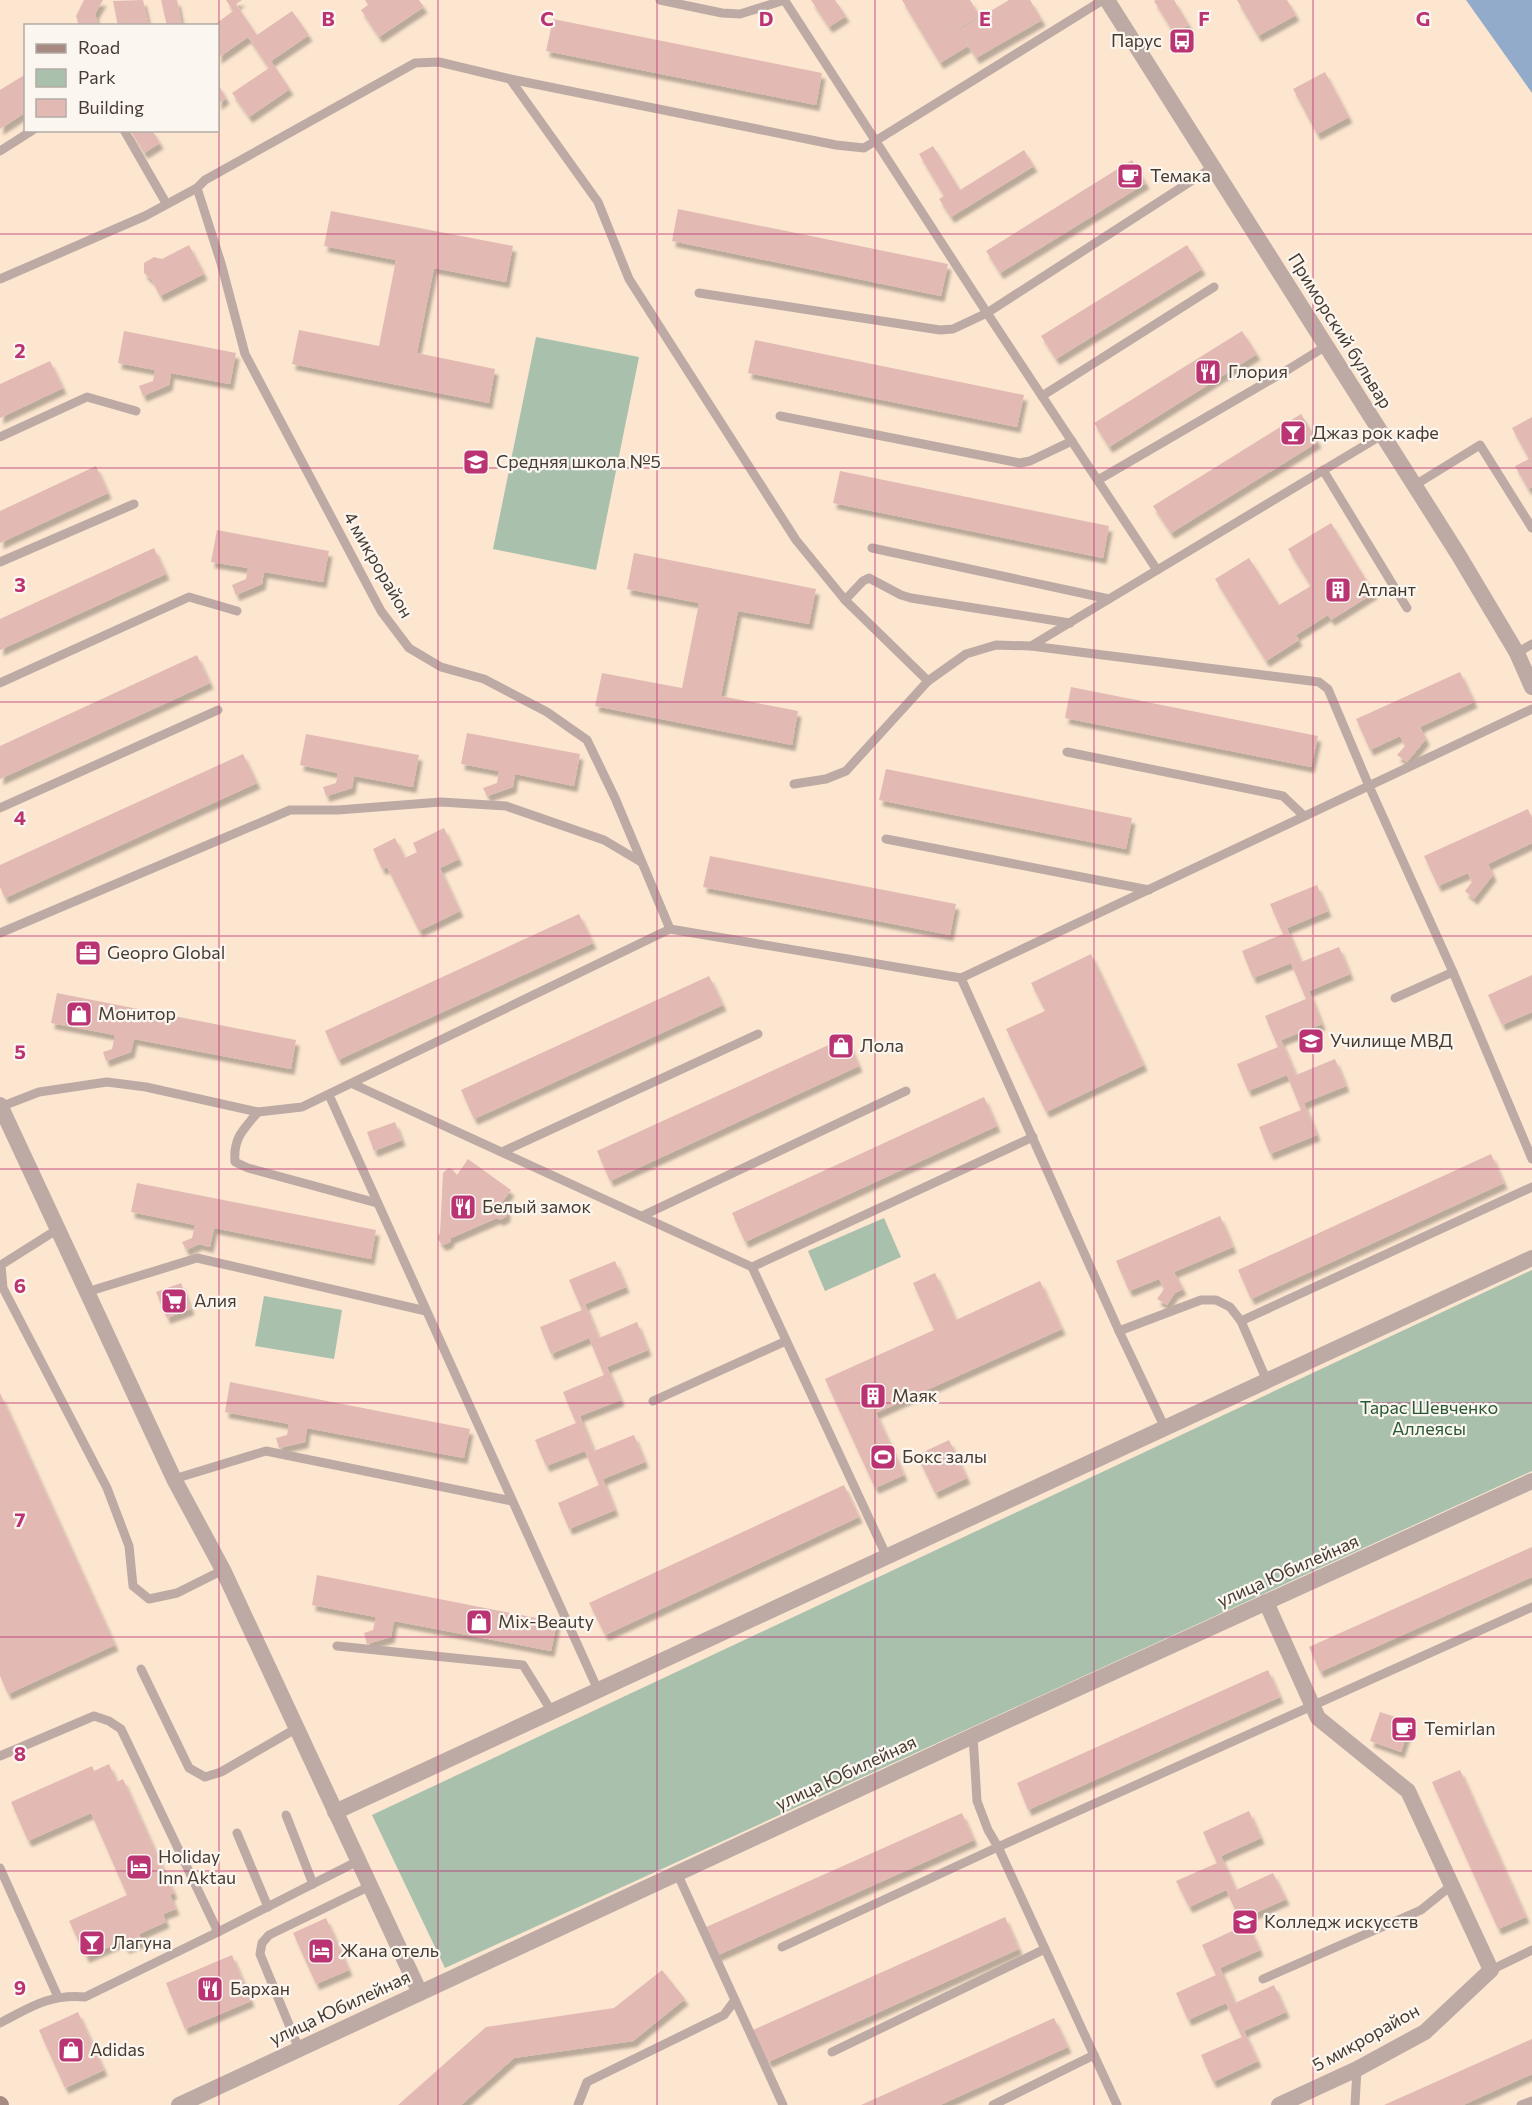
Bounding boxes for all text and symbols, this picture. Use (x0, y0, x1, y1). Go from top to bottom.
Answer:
text: B (321, 6, 335, 30)
text: C (540, 6, 554, 30)
text: D (759, 6, 773, 30)
text: E (979, 6, 991, 30)
text: F (1198, 6, 1210, 30)
text: G (1416, 6, 1430, 30)
legend (24, 24, 219, 132)
bus stop icon: Парус (1167, 26, 1197, 56)
place label: Парус (1111, 29, 1162, 51)
text: Road (78, 36, 120, 58)
text: Park (78, 66, 116, 88)
text: Building (78, 96, 144, 118)
cafe icon: Темака (1115, 161, 1145, 191)
place label: Темака (1150, 164, 1211, 186)
street label: Приморский бульвар (1284, 249, 1398, 412)
text: 2 (14, 338, 26, 362)
restaurant icon: Глория (1193, 357, 1223, 387)
place label: Глория (1228, 360, 1288, 382)
bar icon: Джаз рок кафе (1278, 418, 1308, 448)
place label: Джаз рок кафе (1312, 421, 1439, 443)
school or university icon: Средняя школа №5 (461, 447, 491, 477)
place label: Средняя школа №5 (496, 450, 661, 472)
street label: 4 микрорайон (339, 507, 418, 622)
text: 3 (14, 572, 26, 596)
building icon: Атлант (1323, 575, 1353, 605)
place label: Атлант (1358, 578, 1417, 600)
text: 4 (14, 805, 26, 829)
office icon: Geopro Global (73, 938, 103, 968)
place label: Geopro Global (107, 941, 225, 963)
shop icon: Монитор (64, 999, 94, 1029)
place label: Монитор (98, 1002, 176, 1024)
school or university icon: Училище МВД (1296, 1026, 1326, 1056)
place label: Училище МВД (1330, 1029, 1453, 1051)
shop icon: Лола (826, 1031, 856, 1061)
place label: Лола (860, 1034, 904, 1056)
text: 5 (14, 1039, 26, 1063)
restaurant icon: Белый замок (448, 1192, 478, 1222)
place label: Белый замок (482, 1195, 592, 1217)
text: 6 (14, 1273, 26, 1297)
supermarket icon: Алия (159, 1286, 189, 1316)
place label: Алия (194, 1289, 237, 1311)
building icon: Маяк (858, 1381, 888, 1411)
place label: Маяк (892, 1384, 938, 1406)
park label: Тарас Шевченко Аллеясы (1360, 1396, 1498, 1439)
sports icon: Бокс залы (868, 1442, 898, 1472)
place label: Бокс залы (902, 1445, 987, 1467)
text: 7 (15, 1507, 26, 1531)
street label: улица Юбилейная (1213, 1529, 1362, 1611)
shop icon: Mix-Beauty (464, 1607, 494, 1637)
place label: Mix-Beauty (498, 1610, 594, 1632)
cafe icon: Temirlan (1389, 1714, 1419, 1744)
place label: Temirlan (1424, 1717, 1495, 1739)
street label: улица Юбилейная (772, 1730, 919, 1814)
text: 8 (14, 1741, 26, 1765)
place label: Holiday Inn Aktau (158, 1845, 236, 1888)
hotel icon: Holiday Inn Aktau (124, 1852, 154, 1882)
school or university icon: Колледж искусств (1230, 1907, 1260, 1937)
place label: Колледж искусств (1264, 1910, 1418, 1932)
bar icon: Лагуна (77, 1928, 107, 1958)
place label: Лагуна (112, 1931, 172, 1953)
hotel icon: Жана отель (306, 1936, 336, 1966)
place label: Жана отель (340, 1939, 439, 1961)
street label: улица Юбилейная (266, 1965, 413, 2049)
restaurant icon: Бархан (195, 1974, 225, 2004)
text: 9 (14, 1975, 26, 1999)
place label: Бархан (230, 1977, 290, 1999)
street label: 5 микрорайон (1308, 1999, 1423, 2076)
shop icon: Adidas (56, 2035, 86, 2065)
place label: Adidas (90, 2038, 145, 2060)

